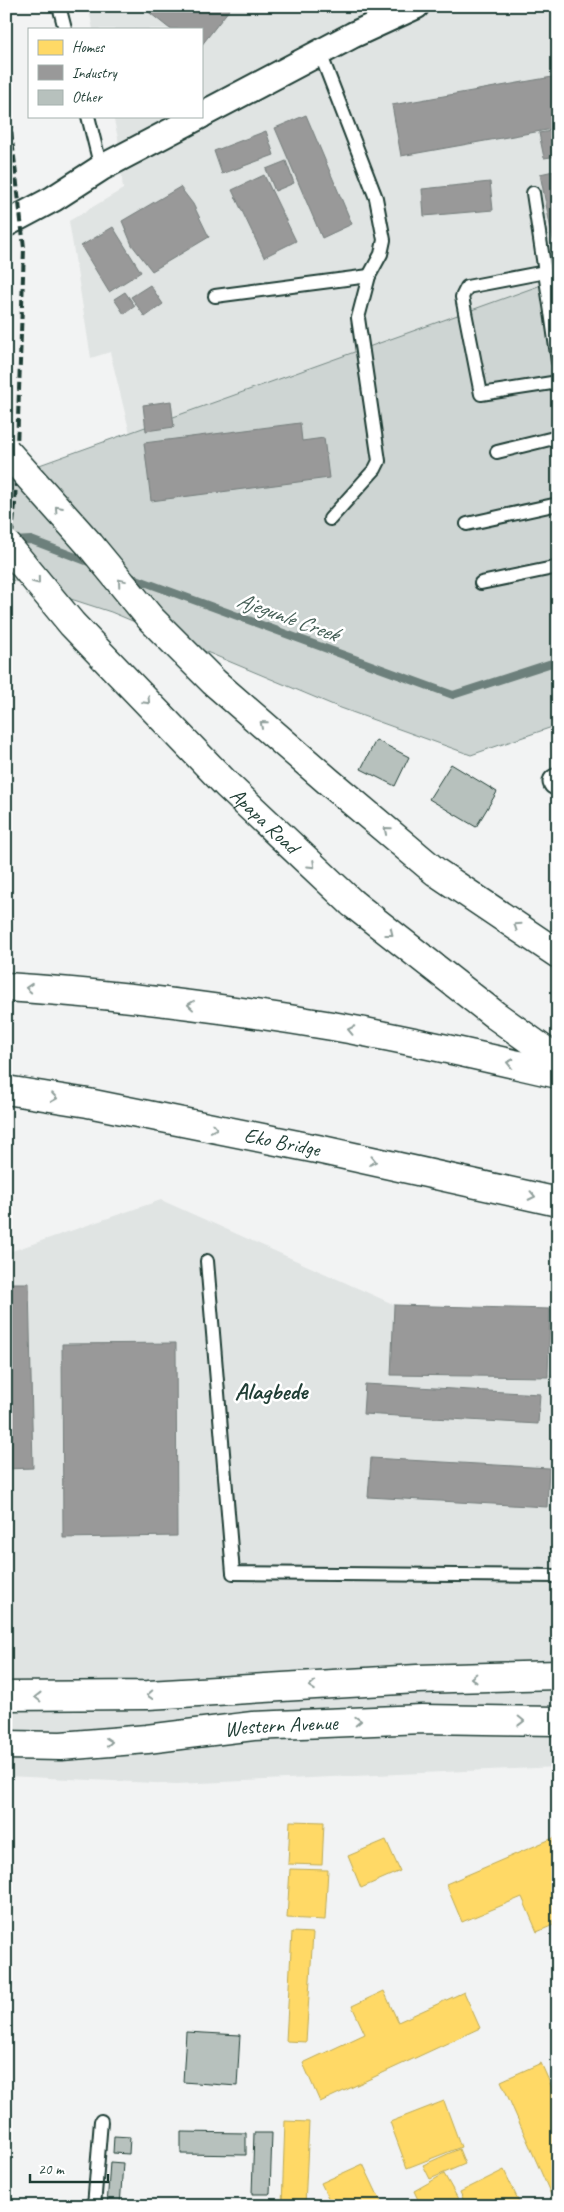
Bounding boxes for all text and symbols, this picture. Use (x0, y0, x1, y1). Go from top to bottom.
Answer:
legend (28, 28, 202, 118)
text: Homes (72, 38, 106, 57)
text: Industry (72, 64, 119, 83)
text: Other (72, 88, 103, 107)
one-way arrow (55, 505, 64, 514)
one-way arrow (32, 576, 41, 585)
one-way arrow (118, 579, 126, 588)
water label: Ajegunle Creek (233, 586, 346, 650)
one-way arrow (141, 696, 150, 705)
one-way arrow (260, 721, 269, 730)
street label: Apapa Road (225, 782, 307, 861)
one-way arrow (383, 827, 392, 836)
one-way arrow (306, 859, 315, 868)
one-way arrow (514, 923, 523, 932)
one-way arrow (384, 928, 393, 936)
one-way arrow (25, 983, 33, 994)
one-way arrow (186, 1000, 194, 1011)
one-way arrow (347, 1025, 356, 1036)
one-way arrow (506, 1058, 515, 1069)
one-way arrow (50, 1092, 59, 1102)
street label: Eko Bridge (242, 1122, 323, 1162)
one-way arrow (210, 1123, 218, 1133)
one-way arrow (369, 1155, 378, 1166)
one-way arrow (527, 1190, 536, 1201)
district label: Alagbede (235, 1376, 309, 1406)
one-way arrow (470, 1672, 478, 1683)
one-way arrow (307, 1680, 315, 1691)
one-way arrow (145, 1690, 153, 1700)
one-way arrow (34, 1692, 42, 1702)
street label: Western Avenue (223, 1709, 339, 1742)
one-way arrow (517, 1715, 525, 1726)
one-way arrow (355, 1716, 363, 1727)
one-way arrow (106, 1736, 114, 1747)
scale bar (30, 2152, 108, 2184)
text: 20 m (38, 2160, 65, 2179)

